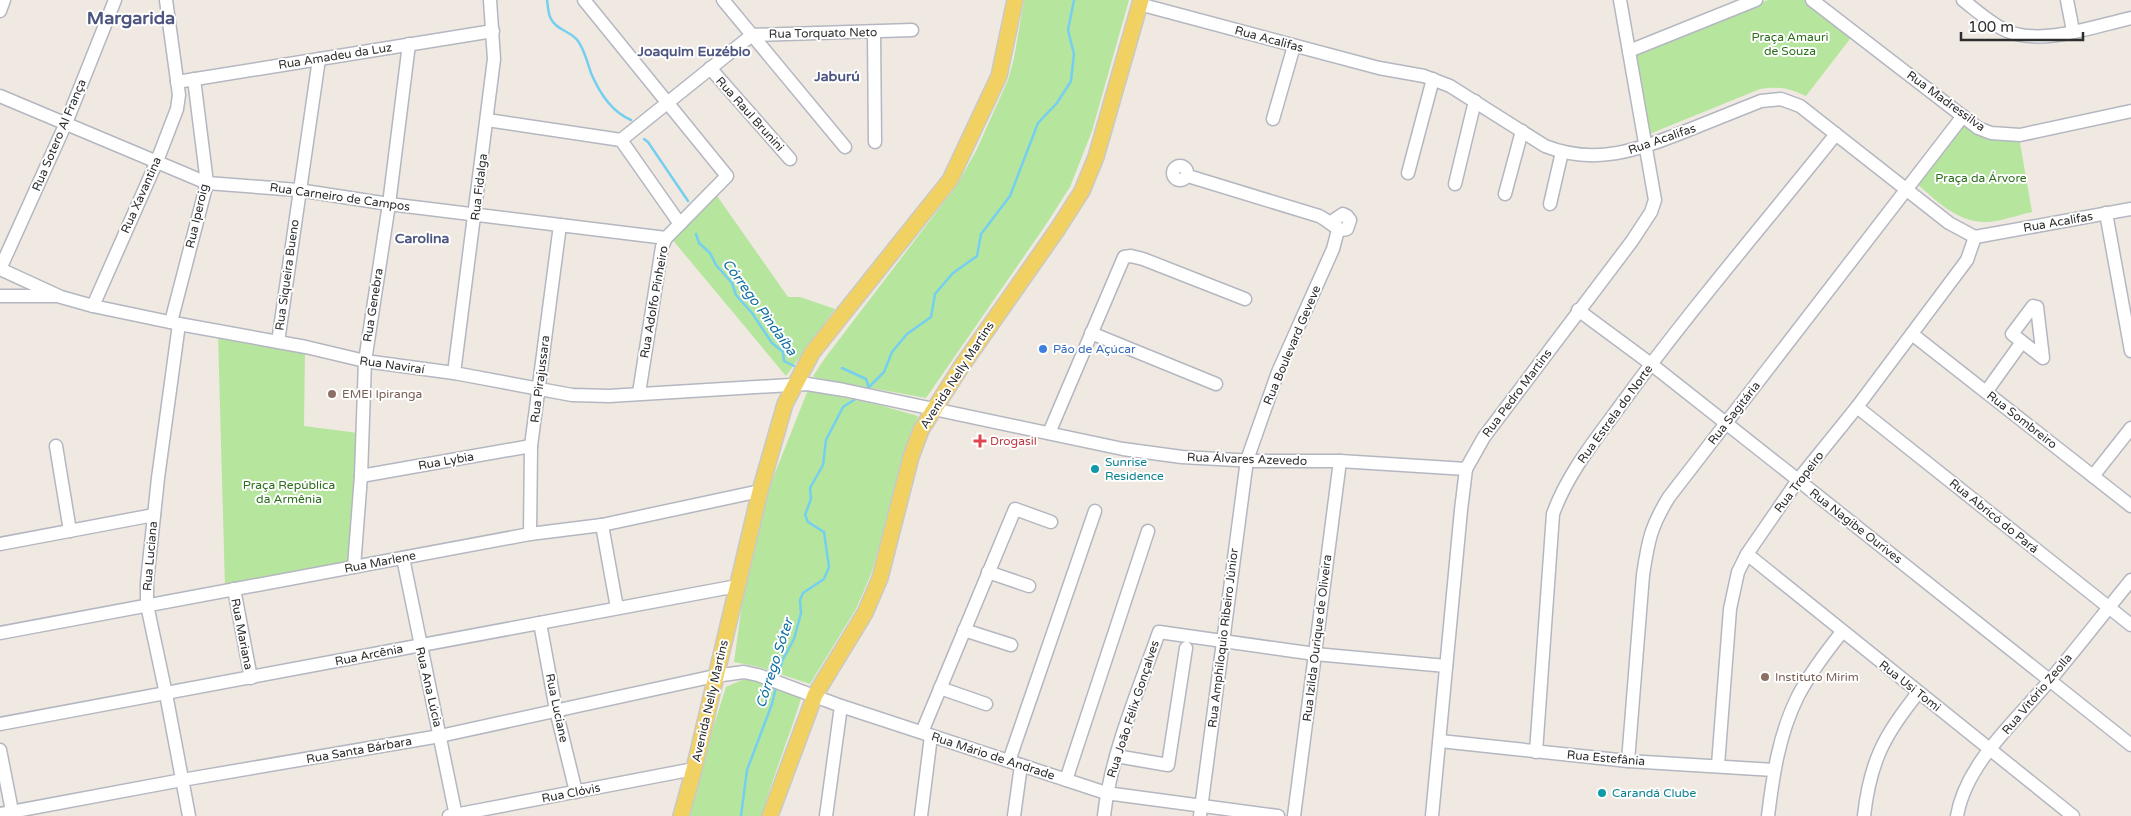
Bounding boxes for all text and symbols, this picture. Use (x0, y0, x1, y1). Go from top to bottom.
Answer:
district label: Margarida (87, 7, 175, 29)
scale bar (1961, 10, 2084, 42)
text: 100 m (1968, 18, 2014, 36)
street label: Rua Acalifas (1233, 23, 1305, 55)
street label: Rua Torquato Neto (769, 25, 877, 41)
park label: Praça Amauri de Souza (1751, 30, 1829, 58)
street label: Rua Amadeu da Luz (277, 40, 393, 72)
district label: Joaquim Euzébio (636, 43, 751, 60)
district label: Jaburú (813, 68, 860, 85)
street label: Rua Madressilva (1904, 68, 1988, 134)
street label: Rua Raul Brunini (713, 74, 787, 154)
street label: Rua Sotero Al França (29, 77, 89, 193)
street label: Rua Acalifas (1626, 121, 1698, 157)
street label: Rua Fidalga (468, 153, 490, 221)
street label: Rua Xavantina (118, 155, 164, 235)
park label: Praça da Árvore (1935, 171, 2027, 185)
street label: Rua Carneiro de Campos (269, 180, 411, 214)
street label: Rua Iperoig (183, 182, 211, 250)
street label: Rua Acalifas (2022, 209, 2094, 235)
street label: Rua Siqueira Bueno (272, 219, 302, 331)
district label: Carolina (395, 230, 449, 247)
street label: Rua Adolfo Pinheiro (637, 245, 671, 359)
water label: Córrego Pindaíba (719, 256, 801, 360)
street label: Rua Genebra (360, 267, 386, 343)
street label: Rua Boulevard Geveve (1260, 283, 1324, 407)
street label: Avenida Nelly Martins (917, 319, 997, 431)
street label: Rua Pirajussara (528, 334, 552, 424)
place label: Pão de Açúcar (1053, 342, 1136, 356)
marker: Pão de Açúcar (1037, 343, 1049, 355)
street label: Rua Pedro Martins (1479, 346, 1555, 440)
street label: Rua Naviraí (359, 353, 425, 377)
street label: Rua Estrela do Norte (1575, 362, 1656, 466)
street label: Rua Sagitária (1705, 379, 1763, 447)
place label: EMEI Ipiranga (342, 387, 422, 401)
marker: EMEI Ipiranga (326, 388, 338, 400)
street label: Rua Sombreiro (1984, 388, 2060, 452)
place label: Drogasil (990, 434, 1037, 448)
marker: Drogasil (974, 435, 986, 447)
street label: Rua Lybia (417, 449, 475, 473)
street label: Rua Tropeiro (1771, 449, 1827, 515)
street label: Rua Álvares Azevedo (1187, 450, 1307, 468)
place label: Sunrise Residence (1105, 455, 1164, 483)
marker: Sunrise Residence (1089, 463, 1101, 475)
street label: Rua Abricó do Pará (1947, 476, 2041, 556)
park label: Praça República da Armênia (243, 478, 335, 506)
street label: Rua Nagibe Ourives (1807, 486, 1905, 567)
street label: Rua Luciana (140, 520, 160, 592)
street label: Rua Amphiloquio Ribeiro Júnior (1205, 547, 1241, 729)
street label: Rua Marlene (343, 548, 417, 576)
street label: Rua Izilda Ourique de Oliveira (1300, 554, 1334, 722)
street label: Rua Mariana (228, 597, 256, 671)
water label: Córrego Sóter (752, 615, 797, 710)
street label: Avenida Nelly Martins (689, 638, 731, 763)
street label: Rua João Félix Gonçalves (1104, 638, 1162, 779)
street label: Rua Arcênia (334, 642, 404, 668)
street label: Rua Ana Lúcia (413, 645, 445, 729)
street label: Rua Vitório Zeolla (1999, 651, 2075, 737)
street label: Rua Usi Tomi (1876, 658, 1944, 714)
place label: Instituto Mirim (1775, 670, 1859, 684)
marker: Instituto Mirim (1759, 671, 1771, 683)
street label: Rua Luciane (543, 672, 571, 744)
street label: Rua Mário de Andrade (929, 729, 1057, 783)
street label: Rua Santa Bárbara (305, 734, 413, 766)
street label: Rua Estefânia (1566, 748, 1646, 768)
street label: Rua Clóvis (541, 780, 602, 806)
place label: Carandá Clube (1612, 786, 1696, 800)
marker: Carandá Clube (1596, 787, 1608, 799)

